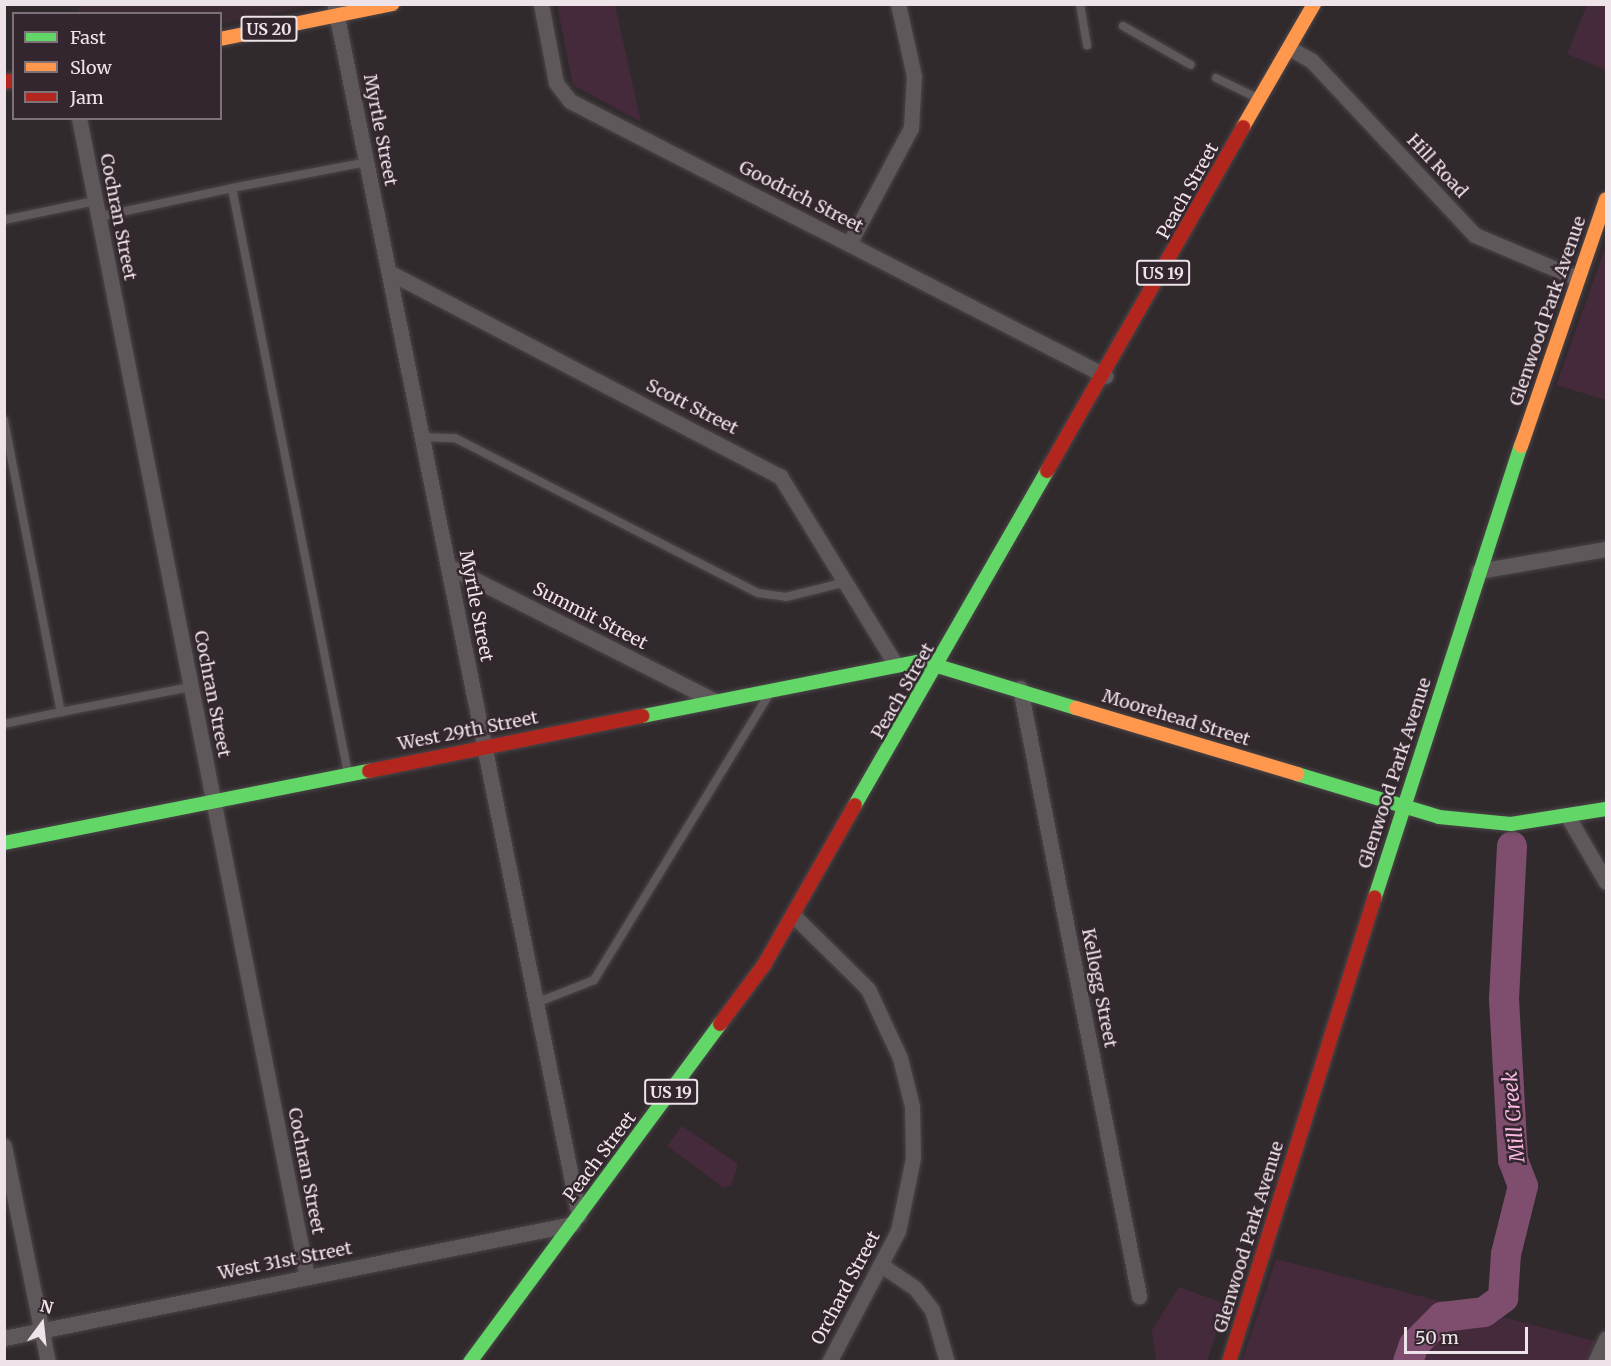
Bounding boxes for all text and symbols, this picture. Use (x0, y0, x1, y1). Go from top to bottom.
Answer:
legend (12, 12, 222, 120)
road number: US 20 (240, 16, 298, 42)
text: Fast (70, 26, 106, 49)
text: Slow (70, 56, 112, 79)
street label: Myrtle Street (359, 72, 401, 188)
text: Jam (70, 86, 104, 109)
street label: Hill Road (1402, 130, 1472, 202)
street label: Peach Street (1153, 139, 1223, 243)
street label: Cochran Street (95, 152, 141, 282)
street label: Goodrich Street (735, 156, 867, 238)
street label: Glenwood Park Avenue (1505, 213, 1591, 409)
road number: US 19 (1136, 260, 1190, 286)
street label: Scott Street (642, 375, 742, 439)
street label: Myrtle Street (455, 548, 497, 664)
street label: Summit Street (529, 578, 651, 654)
street label: Cochran Street (189, 629, 235, 759)
street label: Peach Street (867, 639, 939, 743)
street label: Glenwood Park Avenue (1354, 675, 1436, 871)
street label: Moorehead Street (1099, 685, 1253, 751)
street label: West 29th Street (396, 707, 540, 755)
street label: Kellogg Street (1077, 926, 1121, 1050)
water label: Mill Creek (1497, 1071, 1529, 1163)
road number: US 19 (644, 1079, 698, 1105)
street label: Cochran Street (283, 1106, 329, 1236)
street label: Peach Street (559, 1108, 641, 1206)
street label: Glenwood Park Avenue (1210, 1139, 1288, 1335)
street label: Orchard Street (807, 1228, 885, 1348)
street label: West 31st Street (216, 1237, 354, 1285)
north arrow (12, 1294, 72, 1354)
text: N (38, 1295, 55, 1318)
scale bar (1407, 1315, 1532, 1353)
text: 50 m (1415, 1326, 1459, 1349)

